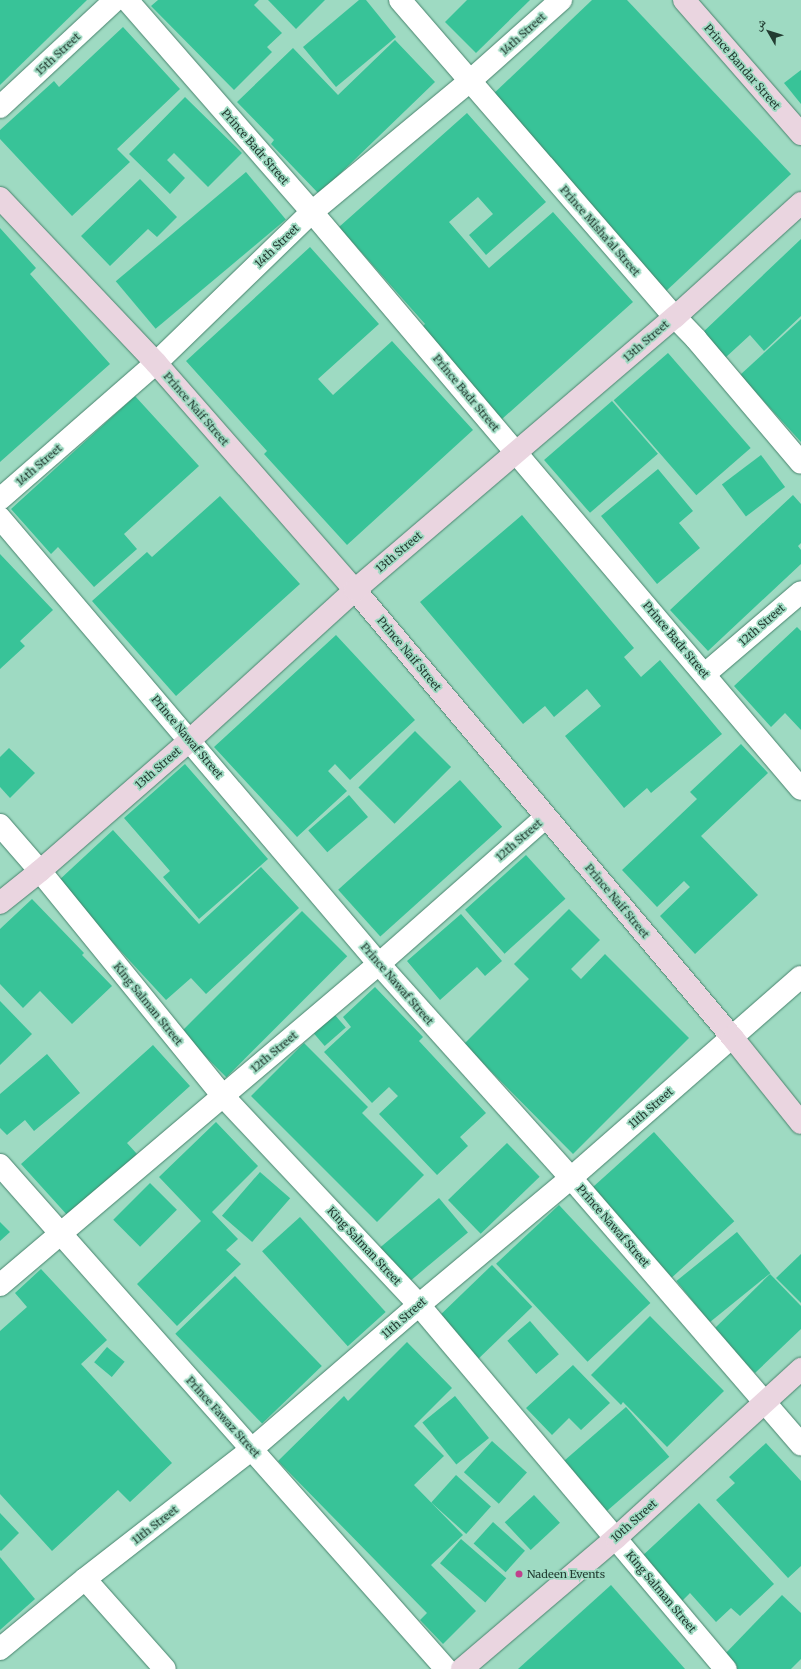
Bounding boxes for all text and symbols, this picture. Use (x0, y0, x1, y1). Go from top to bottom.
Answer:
street label: 14th Street (498, 10, 548, 58)
north arrow (749, 12, 789, 52)
text: ش (751, 16, 769, 33)
street label: Prince Bandar Street (701, 21, 783, 113)
street label: 15th Street (33, 30, 83, 78)
street label: Prince Badr Street (219, 106, 291, 188)
street label: Prince Misha'al Street (557, 183, 643, 279)
street label: 14th Street (252, 222, 302, 270)
street label: 13th Street (620, 318, 672, 364)
street label: Prince Badr Street (430, 352, 502, 434)
street label: Prince Naif Street (161, 370, 231, 448)
street label: 14th Street (13, 441, 65, 489)
street label: 13th Street (373, 529, 425, 575)
street label: Prince Badr Street (640, 599, 712, 681)
street label: 12th Street (736, 601, 788, 649)
street label: Prince Naif Street (374, 614, 444, 694)
street label: Prince Nawaf Street (148, 693, 226, 781)
street label: 13th Street (132, 745, 184, 791)
street label: 12th Street (493, 816, 545, 864)
street label: Prince Naif Street (582, 861, 652, 941)
street label: Prince Nawaf Street (358, 940, 436, 1028)
street label: King Salman Street (111, 960, 185, 1048)
street label: 12th Street (248, 1029, 300, 1075)
street label: 11th Street (626, 1085, 676, 1131)
street label: Prince Nawaf Street (574, 1182, 652, 1270)
street label: King Salman Street (324, 1204, 404, 1288)
street label: 11th Street (379, 1295, 429, 1341)
street label: Prince Fawaz Street (183, 1374, 263, 1460)
street label: 10th Street (608, 1497, 660, 1545)
street label: 11th Street (129, 1503, 181, 1547)
street label: King Salman Street (623, 1549, 699, 1635)
place label: Nadeen Events (527, 1567, 605, 1581)
marker: Nadeen Events (514, 1569, 524, 1579)

